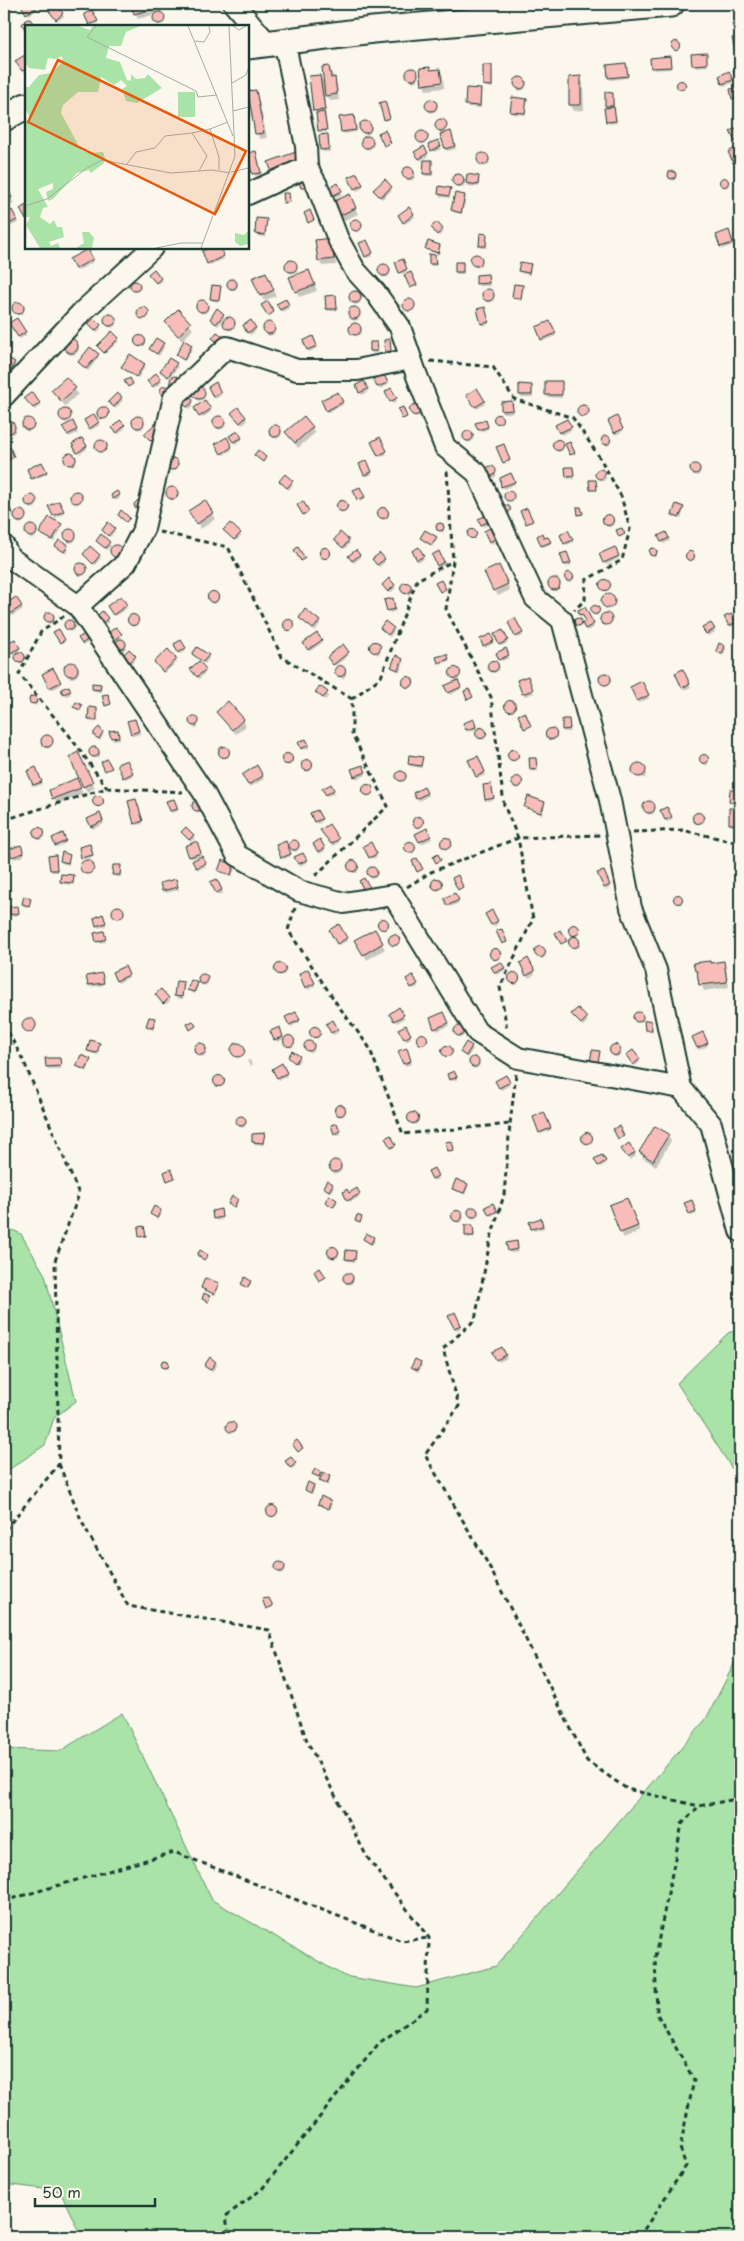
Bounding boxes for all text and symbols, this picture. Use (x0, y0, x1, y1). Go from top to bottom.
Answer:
inset map (25, 25, 249, 249)
scale bar (35, 2176, 155, 2208)
text: 50 m (42, 2180, 81, 2203)

